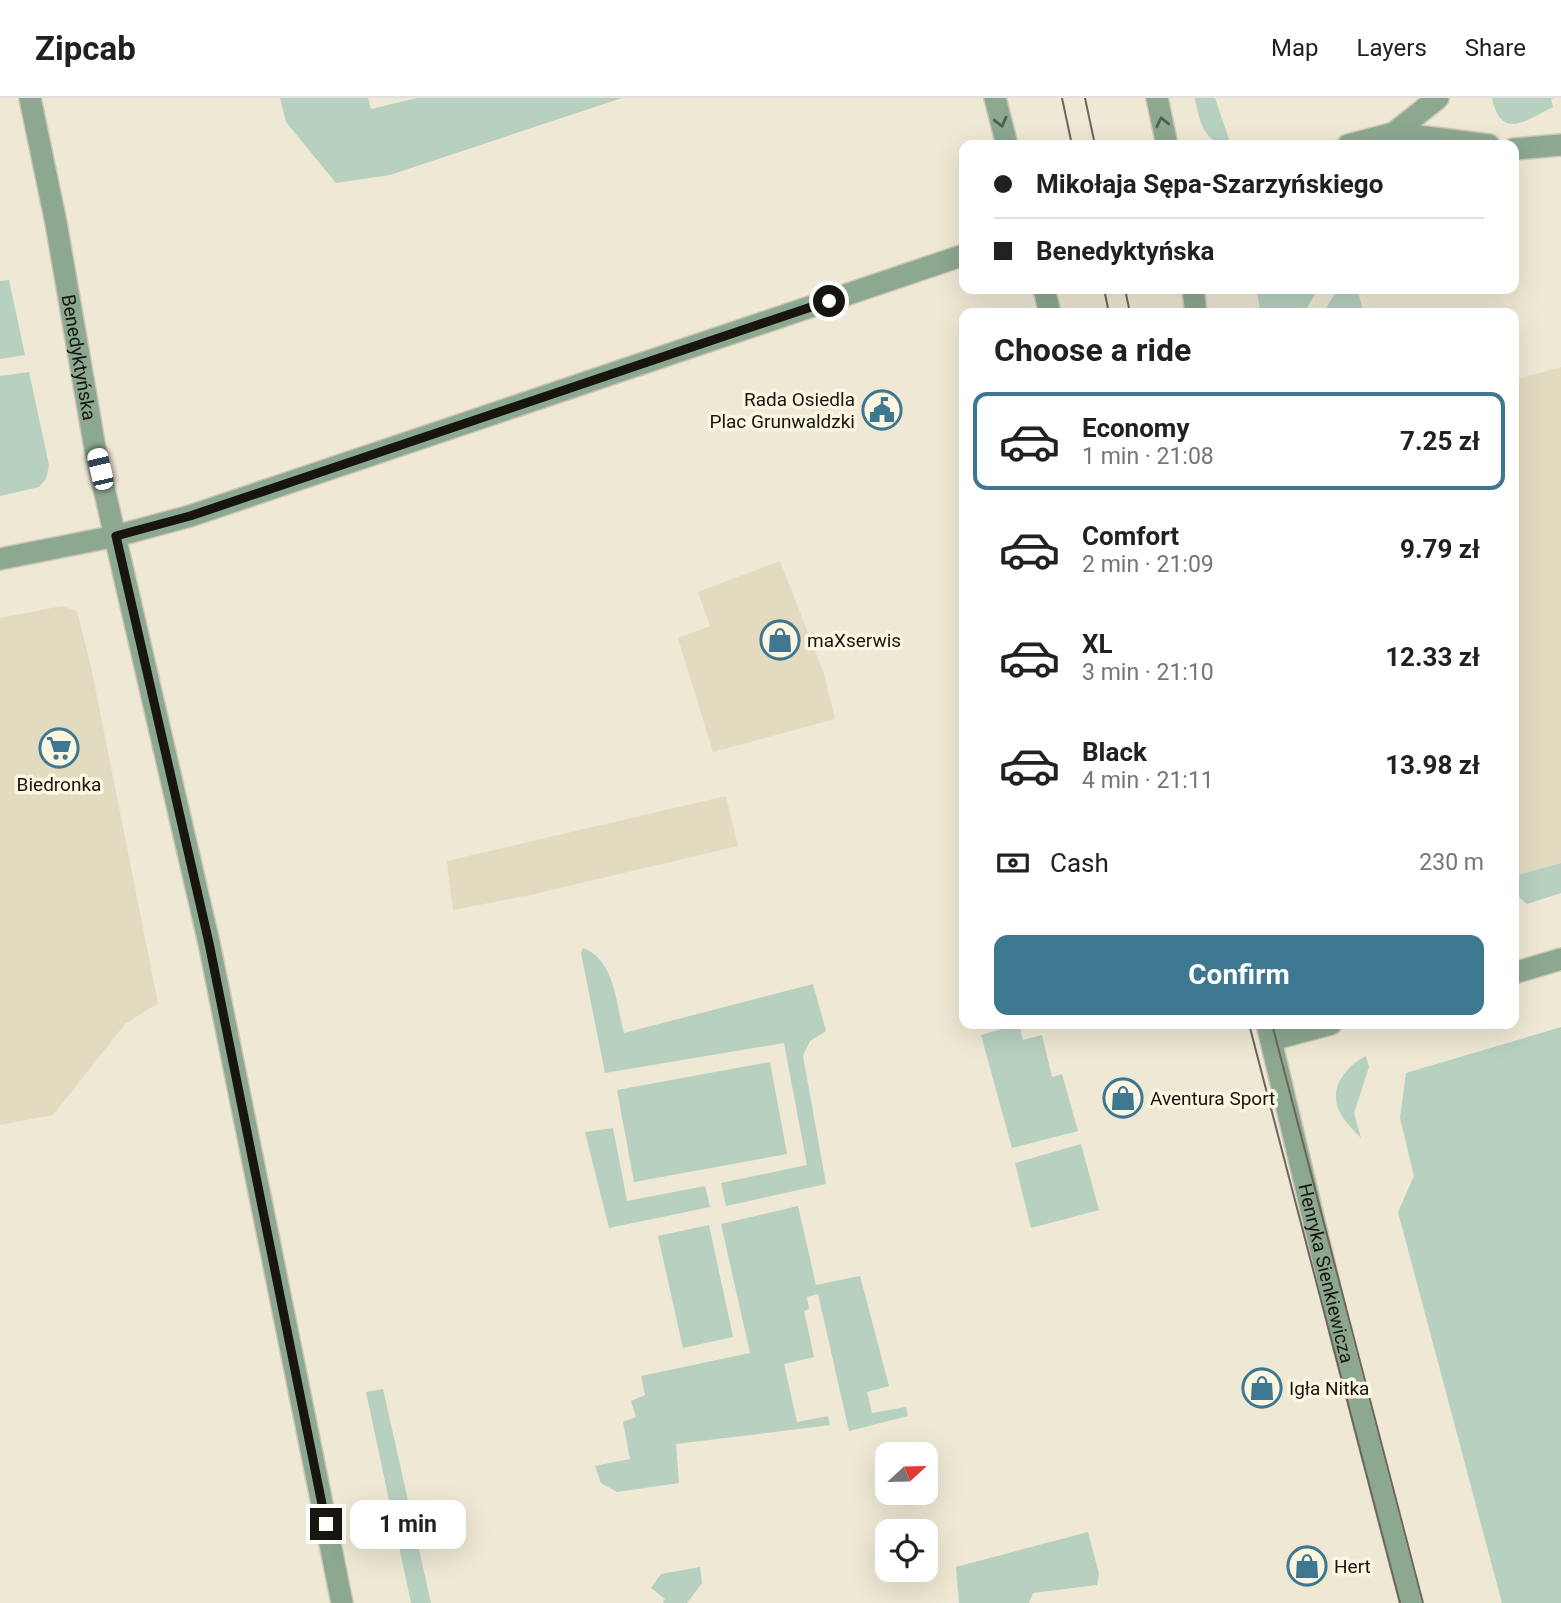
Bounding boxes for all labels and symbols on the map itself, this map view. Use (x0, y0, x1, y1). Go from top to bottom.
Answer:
one-way arrow (993, 115, 1007, 127)
one-way arrow (1155, 116, 1170, 128)
route start (813, 285, 845, 317)
street label: Benedyktyńska (57, 293, 101, 422)
place label: Rada Osiedla Plac Grunwaldzki (709, 388, 855, 433)
public building icon: Rada Osiedla Plac Grunwaldzki (861, 389, 903, 431)
car (86, 446, 115, 492)
shop icon: maXserwis (759, 619, 801, 661)
place label: maXserwis (807, 629, 901, 652)
supermarket icon: Biedronka (38, 727, 80, 769)
place label: Biedronka (17, 773, 101, 796)
shop icon: Aventura Sport (1102, 1077, 1144, 1119)
place label: Aventura Sport (1150, 1087, 1275, 1110)
street label: Henryka Sienkiewicza (1294, 1181, 1359, 1365)
shop icon: Igła Nitka (1241, 1367, 1283, 1409)
place label: Igła Nitka (1289, 1377, 1369, 1400)
north arrow (875, 1442, 938, 1505)
callout: 1 min (350, 1500, 466, 1548)
route end (310, 1508, 342, 1540)
shop icon: Hert (1286, 1545, 1328, 1587)
place label: Hert (1334, 1555, 1371, 1578)

